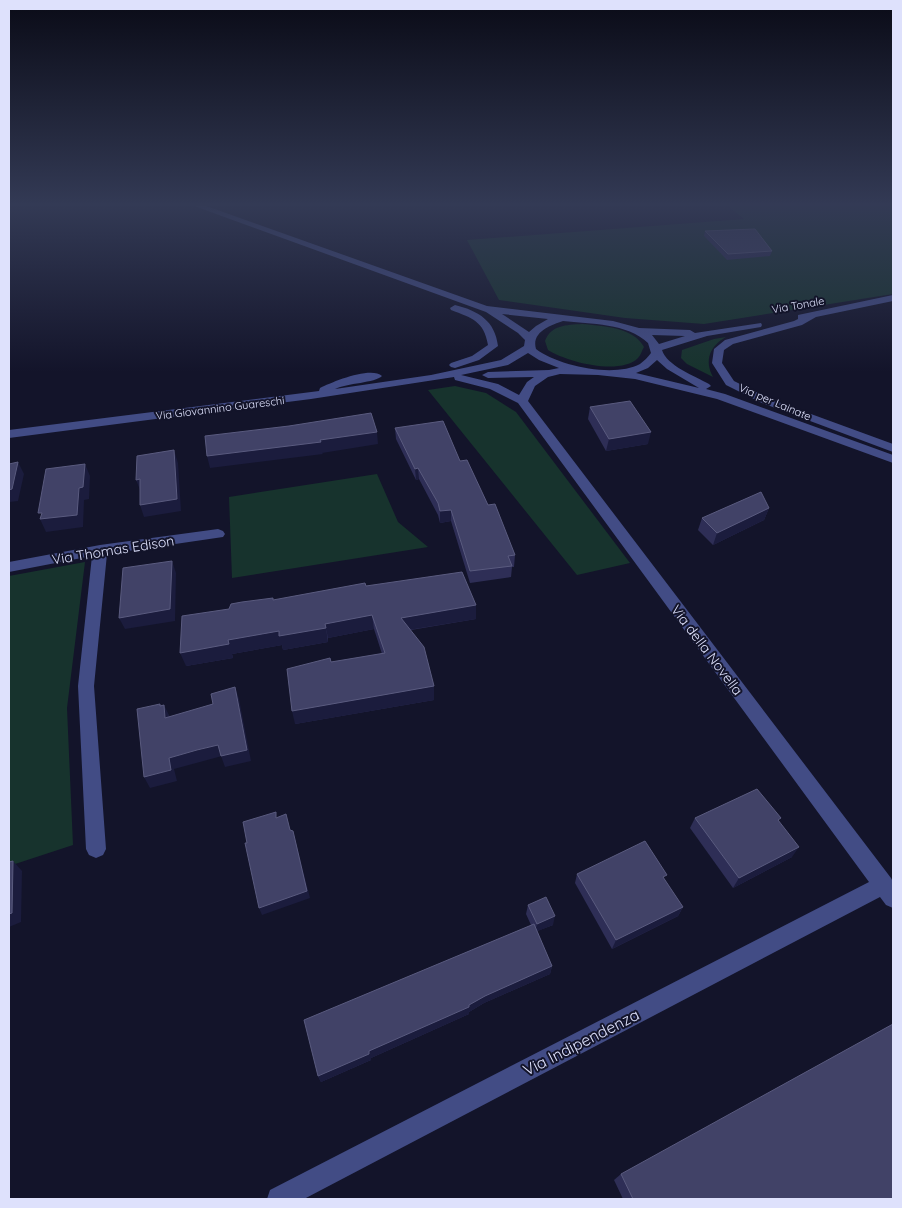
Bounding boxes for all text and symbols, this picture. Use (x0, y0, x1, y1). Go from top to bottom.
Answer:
street label: Via Tonale (771, 294, 825, 316)
street label: Via per Lainate (737, 380, 813, 424)
street label: Via Giovannino Guareschi (155, 393, 285, 423)
street label: Via Thomas Edison (51, 531, 175, 569)
street label: Via della Novella (667, 601, 747, 699)
street label: Via Indipendenza (520, 1004, 642, 1080)

